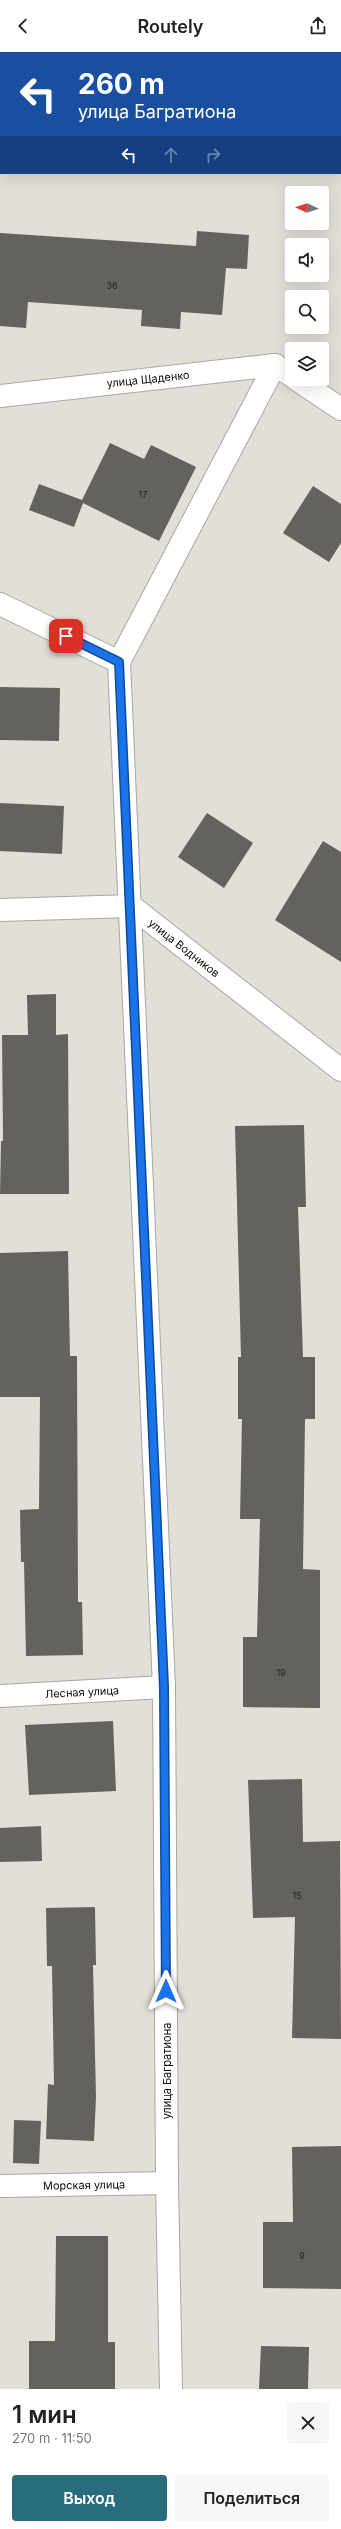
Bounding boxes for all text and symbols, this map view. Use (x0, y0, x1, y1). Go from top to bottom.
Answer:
icon: back (12, 15, 34, 37)
icon: share (307, 15, 329, 37)
text: Routely (138, 16, 203, 37)
text: 260 m (78, 67, 165, 101)
icon: left (12, 68, 64, 120)
text: улица Багратиона (78, 101, 236, 122)
icon: left (118, 144, 140, 166)
icon: ahead (160, 144, 182, 166)
icon: right (202, 144, 224, 166)
north arrow (285, 186, 329, 230)
map controls (285, 186, 329, 386)
button: sound (285, 238, 329, 282)
house number: 36 (106, 280, 118, 291)
button: search (285, 290, 329, 334)
button: layers (285, 342, 329, 386)
street label: улица Щаденко (106, 368, 191, 390)
house number: 17 (139, 489, 147, 500)
pin (49, 619, 83, 653)
icon: arrive (55, 625, 77, 647)
street label: улица Водников (146, 916, 222, 980)
house number: 19 (276, 1667, 286, 1678)
street label: Лесная улица (45, 1683, 119, 1701)
house number: 15 (292, 1890, 302, 1901)
position arrow (145, 1970, 187, 2012)
street label: улица Багратиона (160, 2023, 174, 2119)
street label: Морская улица (43, 2177, 125, 2193)
house number: 9 (299, 2250, 305, 2261)
text: 1 мин (12, 2400, 77, 2429)
button: close (287, 2402, 329, 2444)
text: 270 m · 11:50 (12, 2430, 92, 2446)
button: Выход (12, 2475, 167, 2521)
button: Поделиться (175, 2475, 329, 2521)

